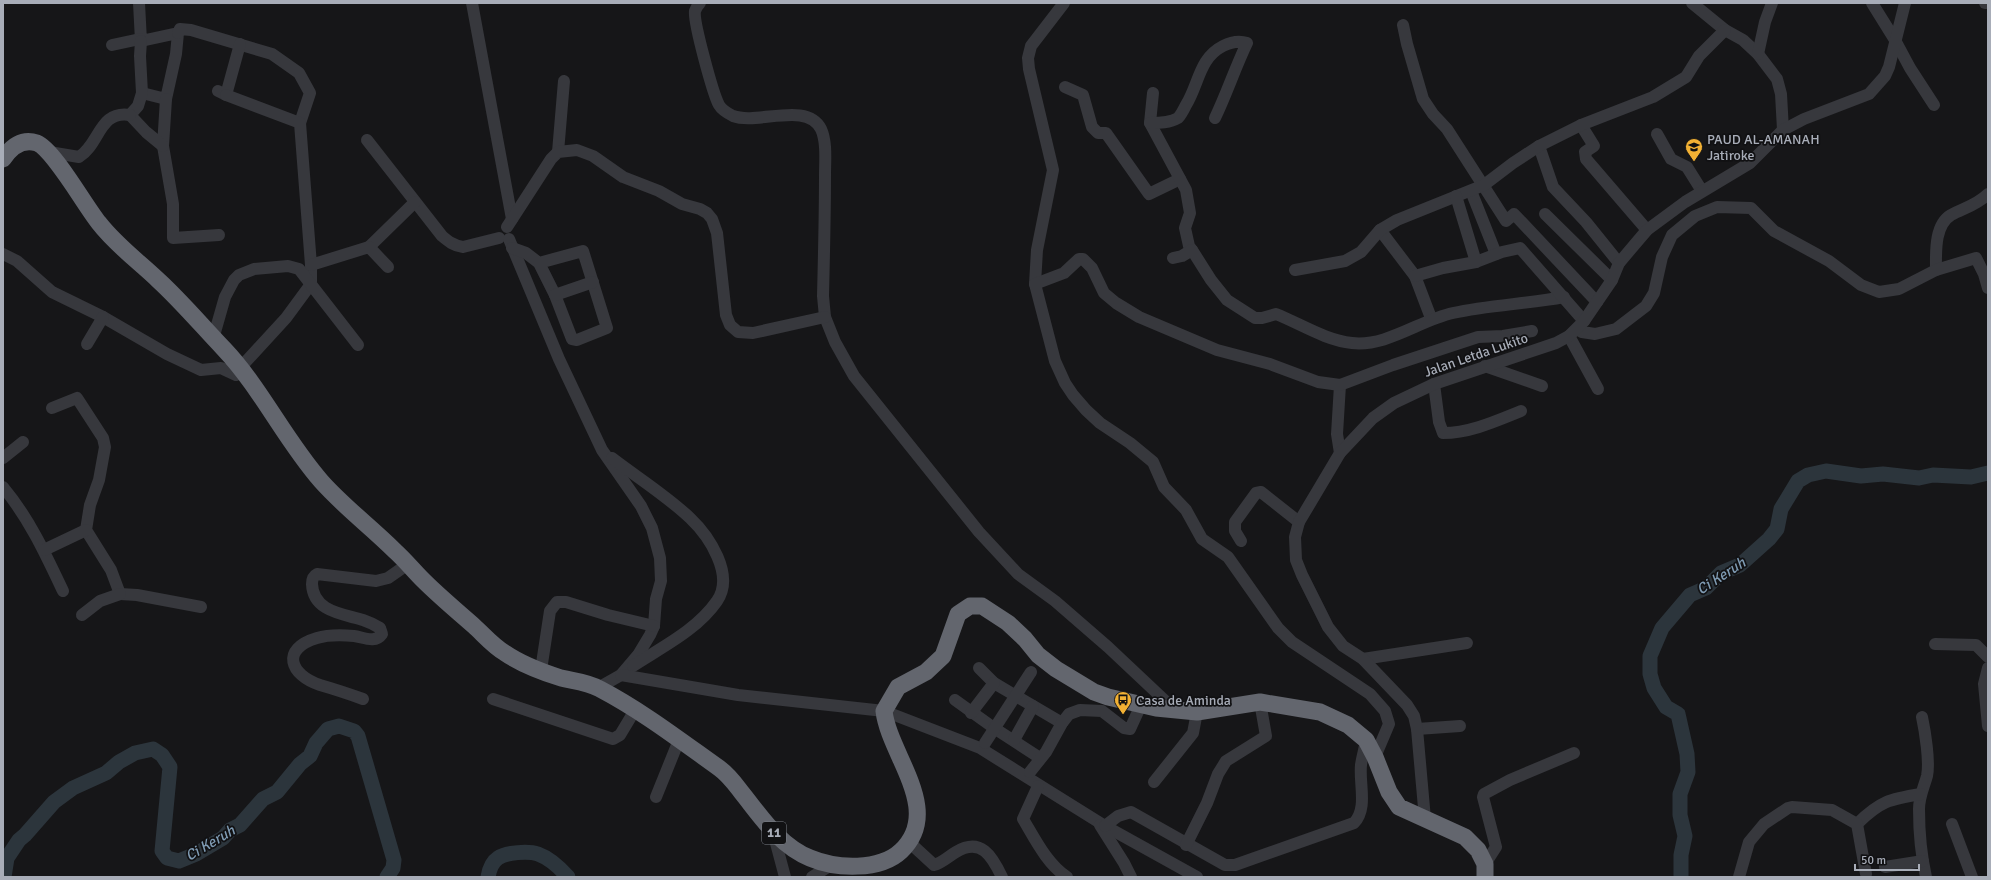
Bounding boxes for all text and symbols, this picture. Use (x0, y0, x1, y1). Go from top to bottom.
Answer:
place label: PAUD AL-AMANAH Jatiroke (1707, 131, 1820, 164)
school or university icon: PAUD AL-AMANAH Jatiroke (1684, 137, 1704, 162)
street label: Jalan Letda Lukito (1422, 329, 1530, 381)
water label: Ci Keruh (1693, 553, 1749, 598)
bus stop icon: Casa de Aminda (1113, 690, 1133, 715)
place label: Casa de Aminda (1136, 692, 1231, 709)
water label: Ci Keruh (182, 821, 239, 865)
road number: 11 (762, 822, 786, 844)
scale bar (1855, 846, 1919, 872)
text: 50 m (1861, 853, 1886, 868)

